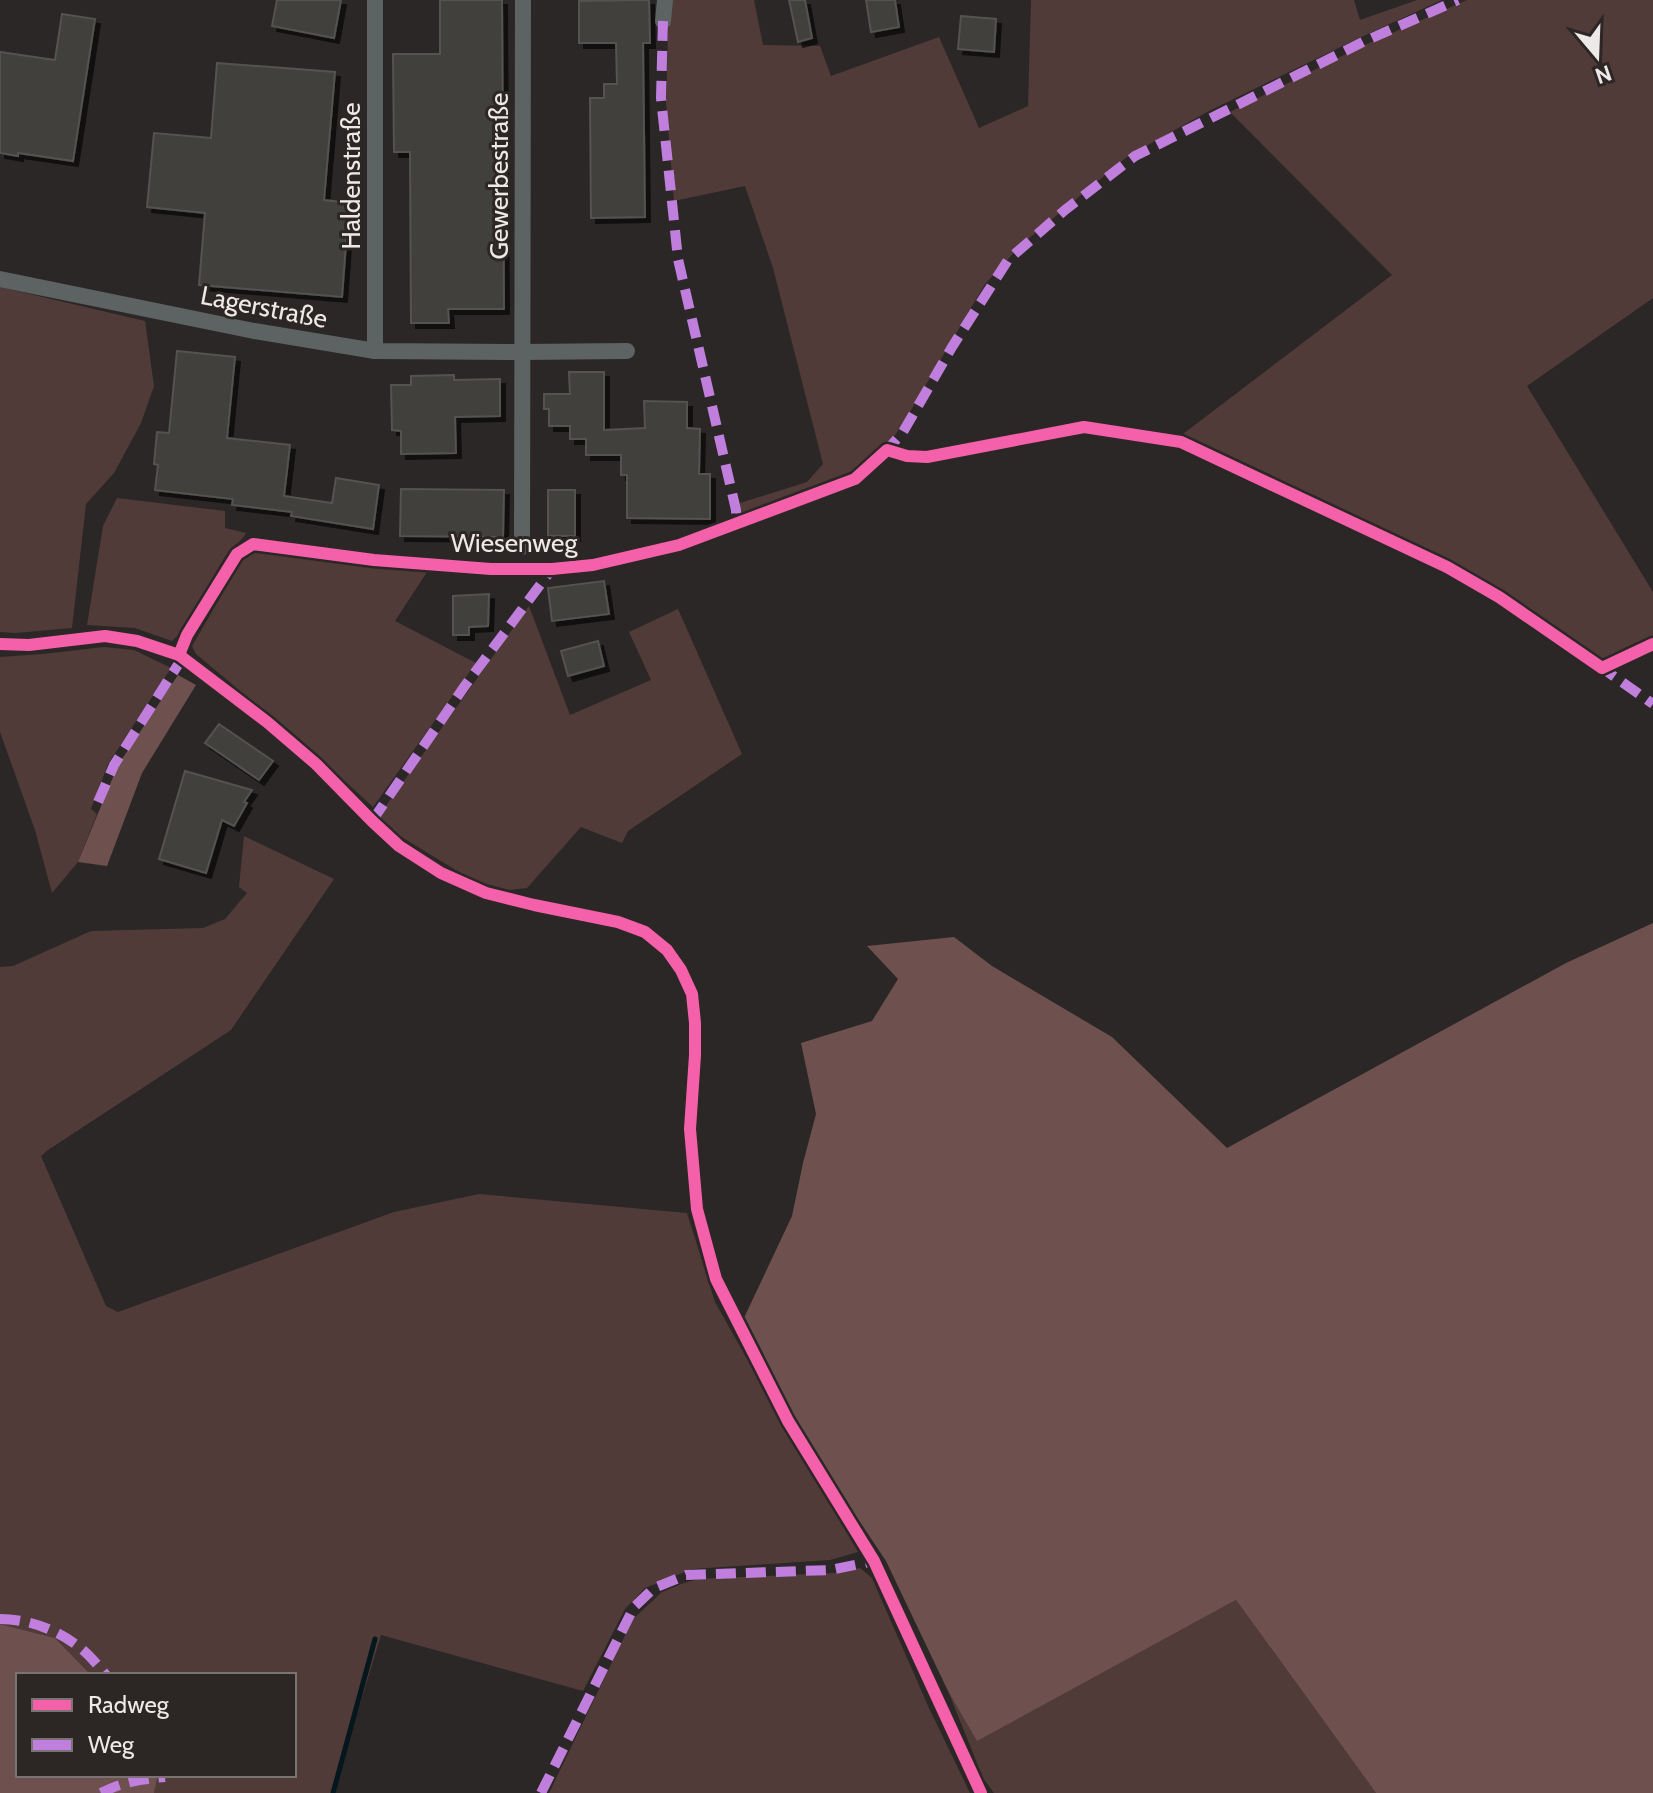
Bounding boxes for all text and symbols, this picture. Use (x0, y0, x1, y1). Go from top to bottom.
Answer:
north arrow (1557, 16, 1637, 96)
text: N (1592, 59, 1615, 90)
street label: Gewerbestraße (483, 93, 515, 259)
street label: Haldenstraße (335, 102, 367, 250)
street label: Lagerstraße (198, 279, 330, 335)
street label: Wiesenweg (451, 527, 578, 559)
legend (16, 1673, 296, 1777)
text: Radweg (88, 1690, 170, 1719)
text: Weg (88, 1730, 135, 1759)

